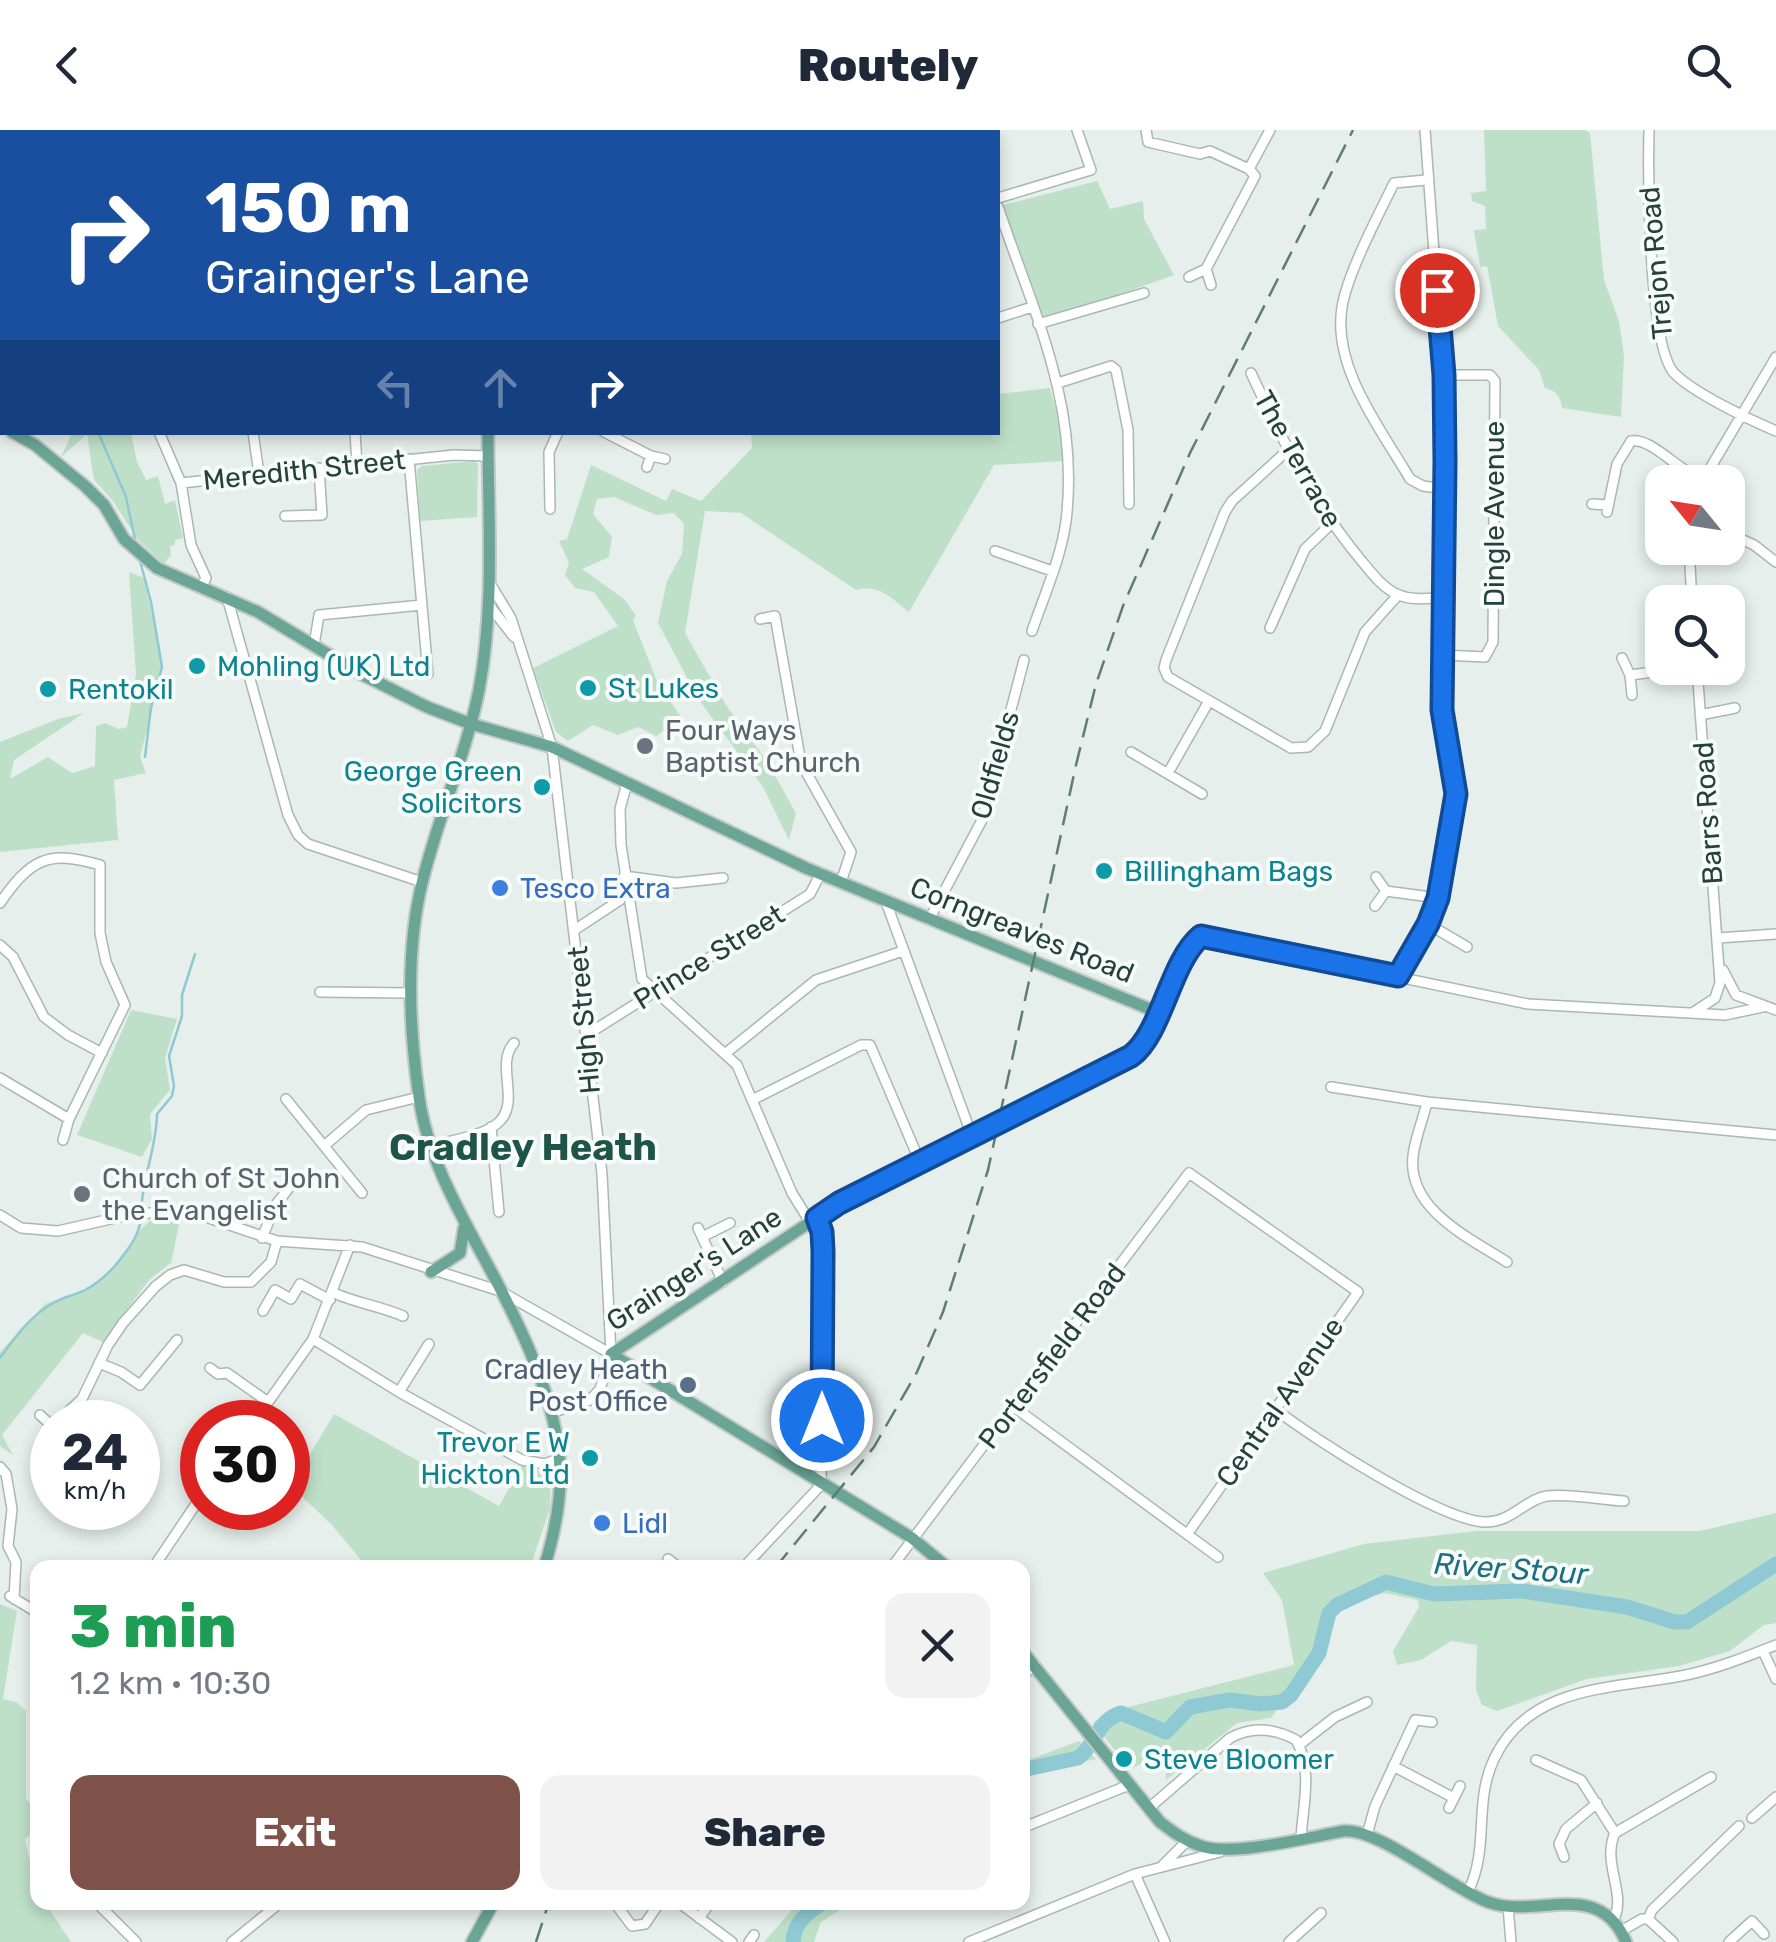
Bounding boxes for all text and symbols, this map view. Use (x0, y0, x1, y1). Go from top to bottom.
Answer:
icon: back (40, 38, 95, 93)
icon: search (1681, 38, 1736, 93)
text: Routely (798, 39, 978, 92)
text: 150 m (205, 167, 412, 250)
icon: right (40, 170, 170, 300)
street label: Trejon Road (1633, 185, 1679, 341)
pin (1395, 248, 1480, 333)
text: Grainger's Lane (205, 251, 530, 304)
icon: arrive (1410, 263, 1465, 318)
icon: left (368, 360, 423, 415)
icon: ahead (473, 360, 528, 415)
icon: right (578, 360, 633, 415)
street label: The Terrace (1247, 385, 1349, 533)
street label: Dingle Avenue (1478, 421, 1511, 607)
street label: Meredith Street (201, 443, 407, 497)
north arrow (1645, 465, 1745, 565)
map controls (1645, 465, 1745, 685)
button: search (1645, 585, 1745, 685)
place label: Mohling (UK) Ltd (217, 650, 431, 683)
marker: Mohling (UK) Ltd (186, 655, 208, 677)
place label: St Lukes (608, 672, 719, 705)
place label: Rentokil (68, 673, 174, 706)
marker: St Lukes (577, 677, 599, 699)
marker: Rentokil (37, 678, 59, 700)
street label: Oldfields (964, 707, 1026, 823)
place label: Four Ways Baptist Church (665, 714, 861, 779)
marker: Four Ways Baptist Church (634, 735, 656, 757)
street label: Barrs Road (1687, 741, 1729, 885)
place label: George Green Solicitors (344, 755, 522, 820)
marker: George Green Solicitors (531, 776, 553, 798)
place label: Billingham Bags (1124, 855, 1333, 888)
marker: Billingham Bags (1093, 860, 1115, 882)
street label: Corngreaves Road (905, 870, 1139, 990)
place label: Tesco Extra (520, 872, 671, 905)
marker: Tesco Extra (489, 877, 511, 899)
street label: Prince Street (628, 898, 790, 1016)
street label: High Street (561, 945, 607, 1095)
district label: Cradley Heath (389, 1124, 657, 1170)
place label: Church of St John the Evangelist (102, 1162, 340, 1227)
marker: Church of St John the Evangelist (71, 1183, 93, 1205)
street label: Grainger's Lane (600, 1200, 788, 1338)
street label: Portersfield Road (971, 1257, 1133, 1455)
street label: Central Avenue (1209, 1311, 1351, 1493)
place label: Cradley Heath Post Office (484, 1353, 668, 1418)
position arrow (770, 1368, 874, 1472)
marker: Cradley Heath Post Office (677, 1374, 699, 1396)
speed limit sign: 30 (180, 1400, 310, 1530)
text: 24 (62, 1423, 128, 1483)
place label: Trevor E W Hickton Ltd (420, 1426, 570, 1491)
marker: Trevor E W Hickton Ltd (579, 1447, 601, 1469)
text: km/h (64, 1476, 126, 1505)
place label: Lidl (622, 1507, 668, 1540)
marker: Lidl (591, 1512, 613, 1534)
water label: River Stour (1433, 1546, 1591, 1592)
text: 3 min (70, 1591, 236, 1662)
button: close (885, 1593, 990, 1698)
text: 1.2 km · 10:30 (70, 1664, 271, 1702)
place label: Steve Bloomer (1144, 1743, 1334, 1776)
marker: Steve Bloomer (1113, 1748, 1135, 1770)
button: Exit (70, 1775, 520, 1890)
button: Share (540, 1775, 990, 1890)

